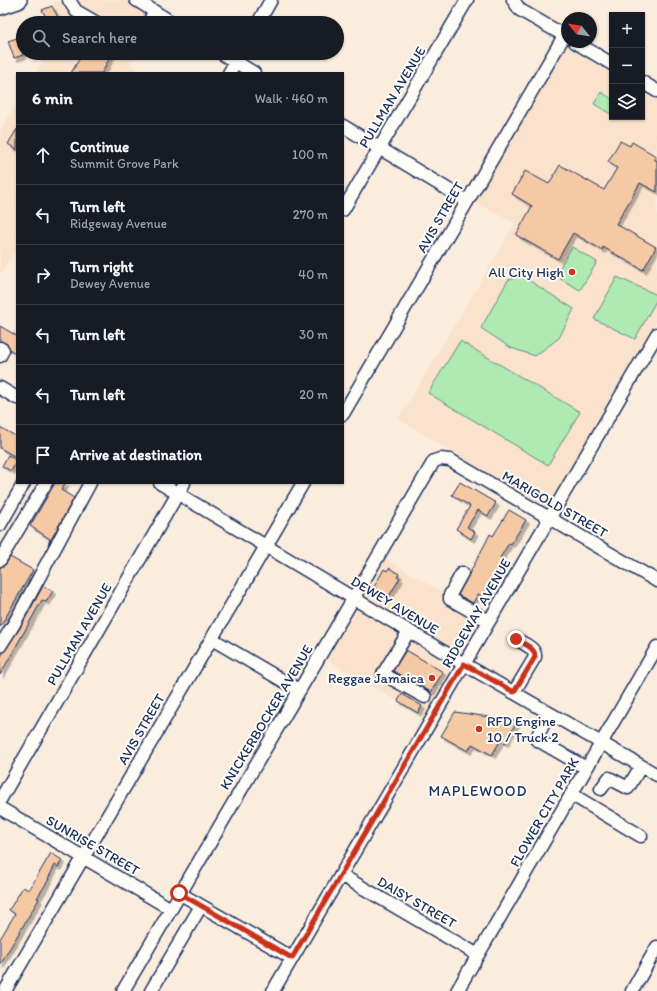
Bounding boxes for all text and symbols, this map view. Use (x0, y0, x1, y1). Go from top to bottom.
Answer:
north arrow (561, 12, 597, 48)
map controls (609, 12, 645, 120)
button: + (609, 12, 645, 48)
search box (16, 16, 344, 60)
icon: search (30, 27, 52, 49)
text: Search here (62, 29, 137, 47)
street label: PULLMAN AVENUE (355, 43, 430, 151)
button: − (609, 48, 645, 84)
button: layers (609, 84, 645, 120)
text: 6 min (32, 88, 73, 108)
text: Walk · 460 m (255, 91, 328, 106)
text: Continue (70, 138, 129, 156)
icon: ahead (32, 144, 54, 166)
text: 100 m (292, 147, 328, 162)
text: Summit Grove Park (70, 156, 179, 171)
street label: AVIS STREET (413, 179, 468, 256)
text: Turn left (70, 198, 125, 216)
icon: left (32, 204, 54, 226)
text: 270 m (293, 207, 328, 222)
text: Ridgeway Avenue (70, 216, 167, 231)
text: Turn right (70, 258, 134, 276)
icon: right (32, 264, 54, 286)
place label: All City High (489, 264, 565, 281)
text: 40 m (298, 267, 328, 282)
marker: All City High (567, 267, 577, 277)
text: Dewey Avenue (70, 276, 150, 291)
icon: left (32, 324, 54, 346)
text: Turn left (70, 326, 125, 344)
text: 30 m (299, 327, 328, 342)
icon: left (32, 384, 54, 406)
text: Turn left (70, 386, 125, 404)
text: 20 m (299, 387, 328, 402)
icon: arrive (32, 444, 54, 466)
text: Arrive at destination (70, 446, 202, 464)
street label: MARIGOLD STREET (499, 467, 611, 542)
street label: RIDGEWAY AVENUE (438, 555, 515, 671)
street label: DEWEY AVENUE (348, 573, 442, 638)
street label: PULLMAN AVENUE (43, 580, 116, 688)
route end (507, 630, 525, 648)
street label: KNICKERBOCKER AVENUE (216, 642, 317, 793)
place label: Reggae Jamaica (328, 670, 425, 687)
marker: Reggae Jamaica (427, 673, 437, 683)
street label: AVIS STREET (114, 691, 169, 768)
place label: RFD Engine 10 / Truck 2 (487, 713, 559, 746)
marker: RFD Engine 10 / Truck 2 (474, 724, 484, 734)
street label: FLOWER CITY PARK (506, 754, 583, 870)
district label: MAPLEWOOD (428, 782, 528, 800)
street label: SUNRISE STREET (43, 812, 143, 879)
street label: DAISY STREET (374, 873, 459, 932)
route start (170, 884, 188, 902)

